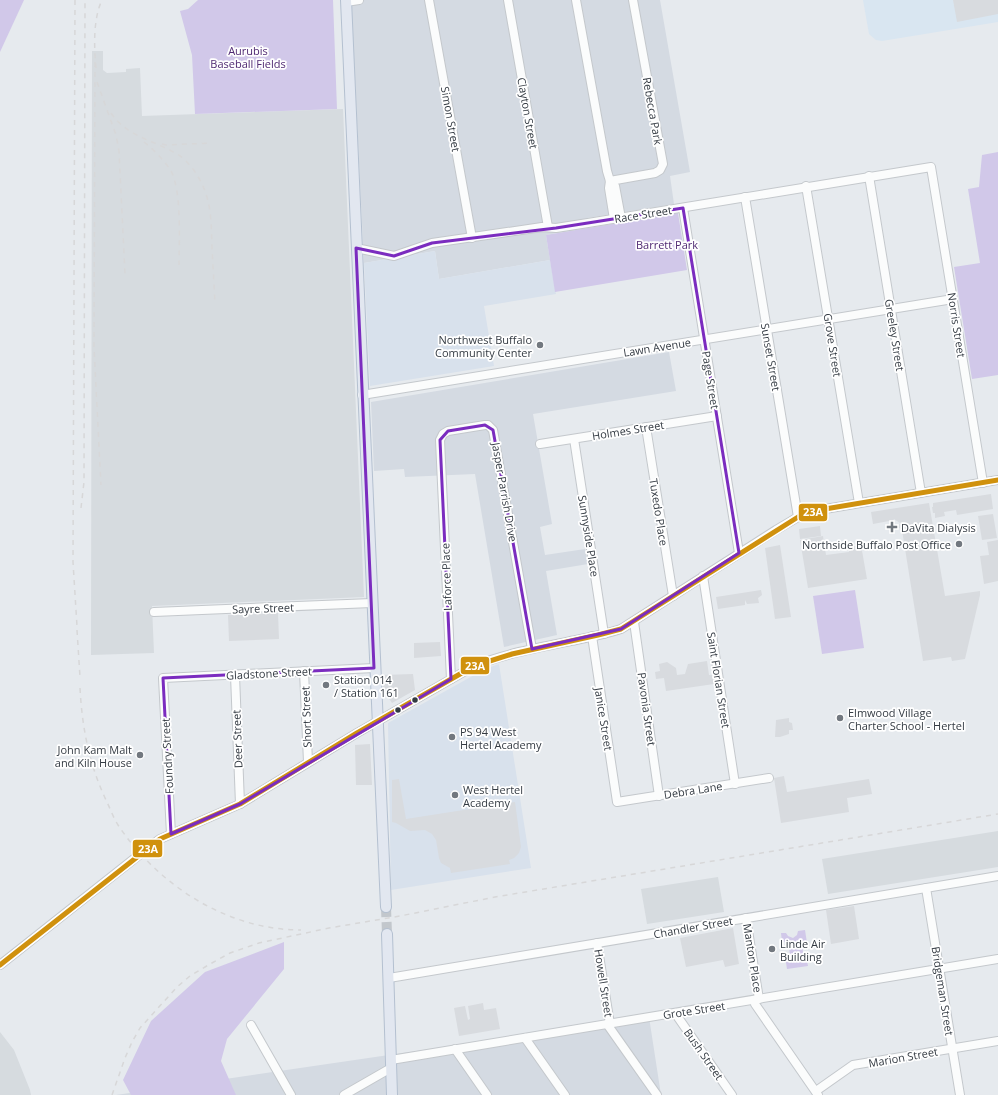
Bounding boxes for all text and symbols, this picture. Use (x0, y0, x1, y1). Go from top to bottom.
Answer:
park label: Aurubis Baseball Fields (210, 43, 286, 71)
street label: Clayton Street (514, 76, 542, 150)
street label: Rebecca Park (640, 76, 666, 146)
street label: Simon Street (438, 85, 464, 153)
street label: Race Street (613, 202, 673, 226)
park label: Barrett Park (636, 237, 698, 252)
street label: Norris Street (944, 291, 970, 359)
street label: Greeley Street (882, 298, 908, 372)
street label: Grove Street (821, 312, 845, 378)
street label: Sunset Street (758, 322, 784, 392)
place label: Northwest Buffalo Community Center (435, 332, 532, 360)
street label: Lawn Avenue (622, 334, 692, 360)
marker: Northwest Buffalo Community Center (535, 340, 545, 350)
street label: Page Street (699, 350, 723, 410)
street label: Holmes Street (591, 417, 665, 443)
street label: Jasper Parrish Drive (489, 440, 521, 543)
street label: Tuxedo Place (646, 477, 672, 547)
street label: Sunnyside Place (575, 494, 603, 578)
line badge: 23A (798, 503, 828, 522)
text: 23A (803, 504, 823, 519)
place label: DaVita Dialysis (901, 520, 976, 535)
marker: DaVita Dialysis (886, 521, 898, 533)
place label: Northside Buffalo Post Office (802, 537, 951, 552)
marker: Northside Buffalo Post Office (954, 539, 964, 549)
street label: Laforce Place (437, 543, 455, 611)
street label: Sayre Street (232, 599, 294, 617)
street label: Saint Florian Street (704, 631, 734, 729)
line badge: 23A (460, 656, 490, 675)
text: 23A (465, 658, 485, 673)
street label: Gladstone Street (226, 663, 312, 683)
street label: Pavonia Street (634, 671, 660, 747)
place label: Station 014 / Station 161 (334, 672, 399, 700)
marker: Station 014 / Station 161 (321, 680, 331, 690)
street label: Janice Street (591, 685, 616, 752)
street label: Short Street (297, 686, 315, 748)
unlabelled marker (410, 695, 420, 705)
unlabelled marker (393, 705, 403, 715)
place label: Elmwood Village Charter School - Hertel (848, 705, 965, 733)
street label: Deer Street (228, 709, 246, 768)
marker: Elmwood Village Charter School - Hertel (835, 713, 845, 723)
street label: Foundry Street (158, 718, 176, 794)
place label: PS 94 West Hertel Academy (460, 724, 542, 752)
marker: PS 94 West Hertel Academy (447, 732, 457, 742)
place label: John Kam Malt and Kiln House (55, 742, 132, 770)
marker: John Kam Malt and Kiln House (135, 750, 145, 760)
street label: Debra Lane (663, 778, 723, 802)
place label: West Hertel Academy (463, 782, 523, 810)
marker: West Hertel Academy (450, 790, 460, 800)
line badge: 23A (132, 839, 163, 858)
text: 23A (138, 841, 158, 856)
street label: Chandler Street (652, 913, 734, 941)
street label: Manton Place (740, 922, 766, 994)
place label: Linde Air Building (780, 936, 826, 964)
marker: Linde Air Building (767, 944, 777, 954)
street label: Bridgeman Street (929, 945, 957, 1037)
street label: Howell Street (591, 948, 617, 1018)
street label: Grote Street (662, 998, 726, 1022)
street label: Bush Street (681, 1025, 727, 1083)
street label: Marion Street (867, 1044, 939, 1070)

